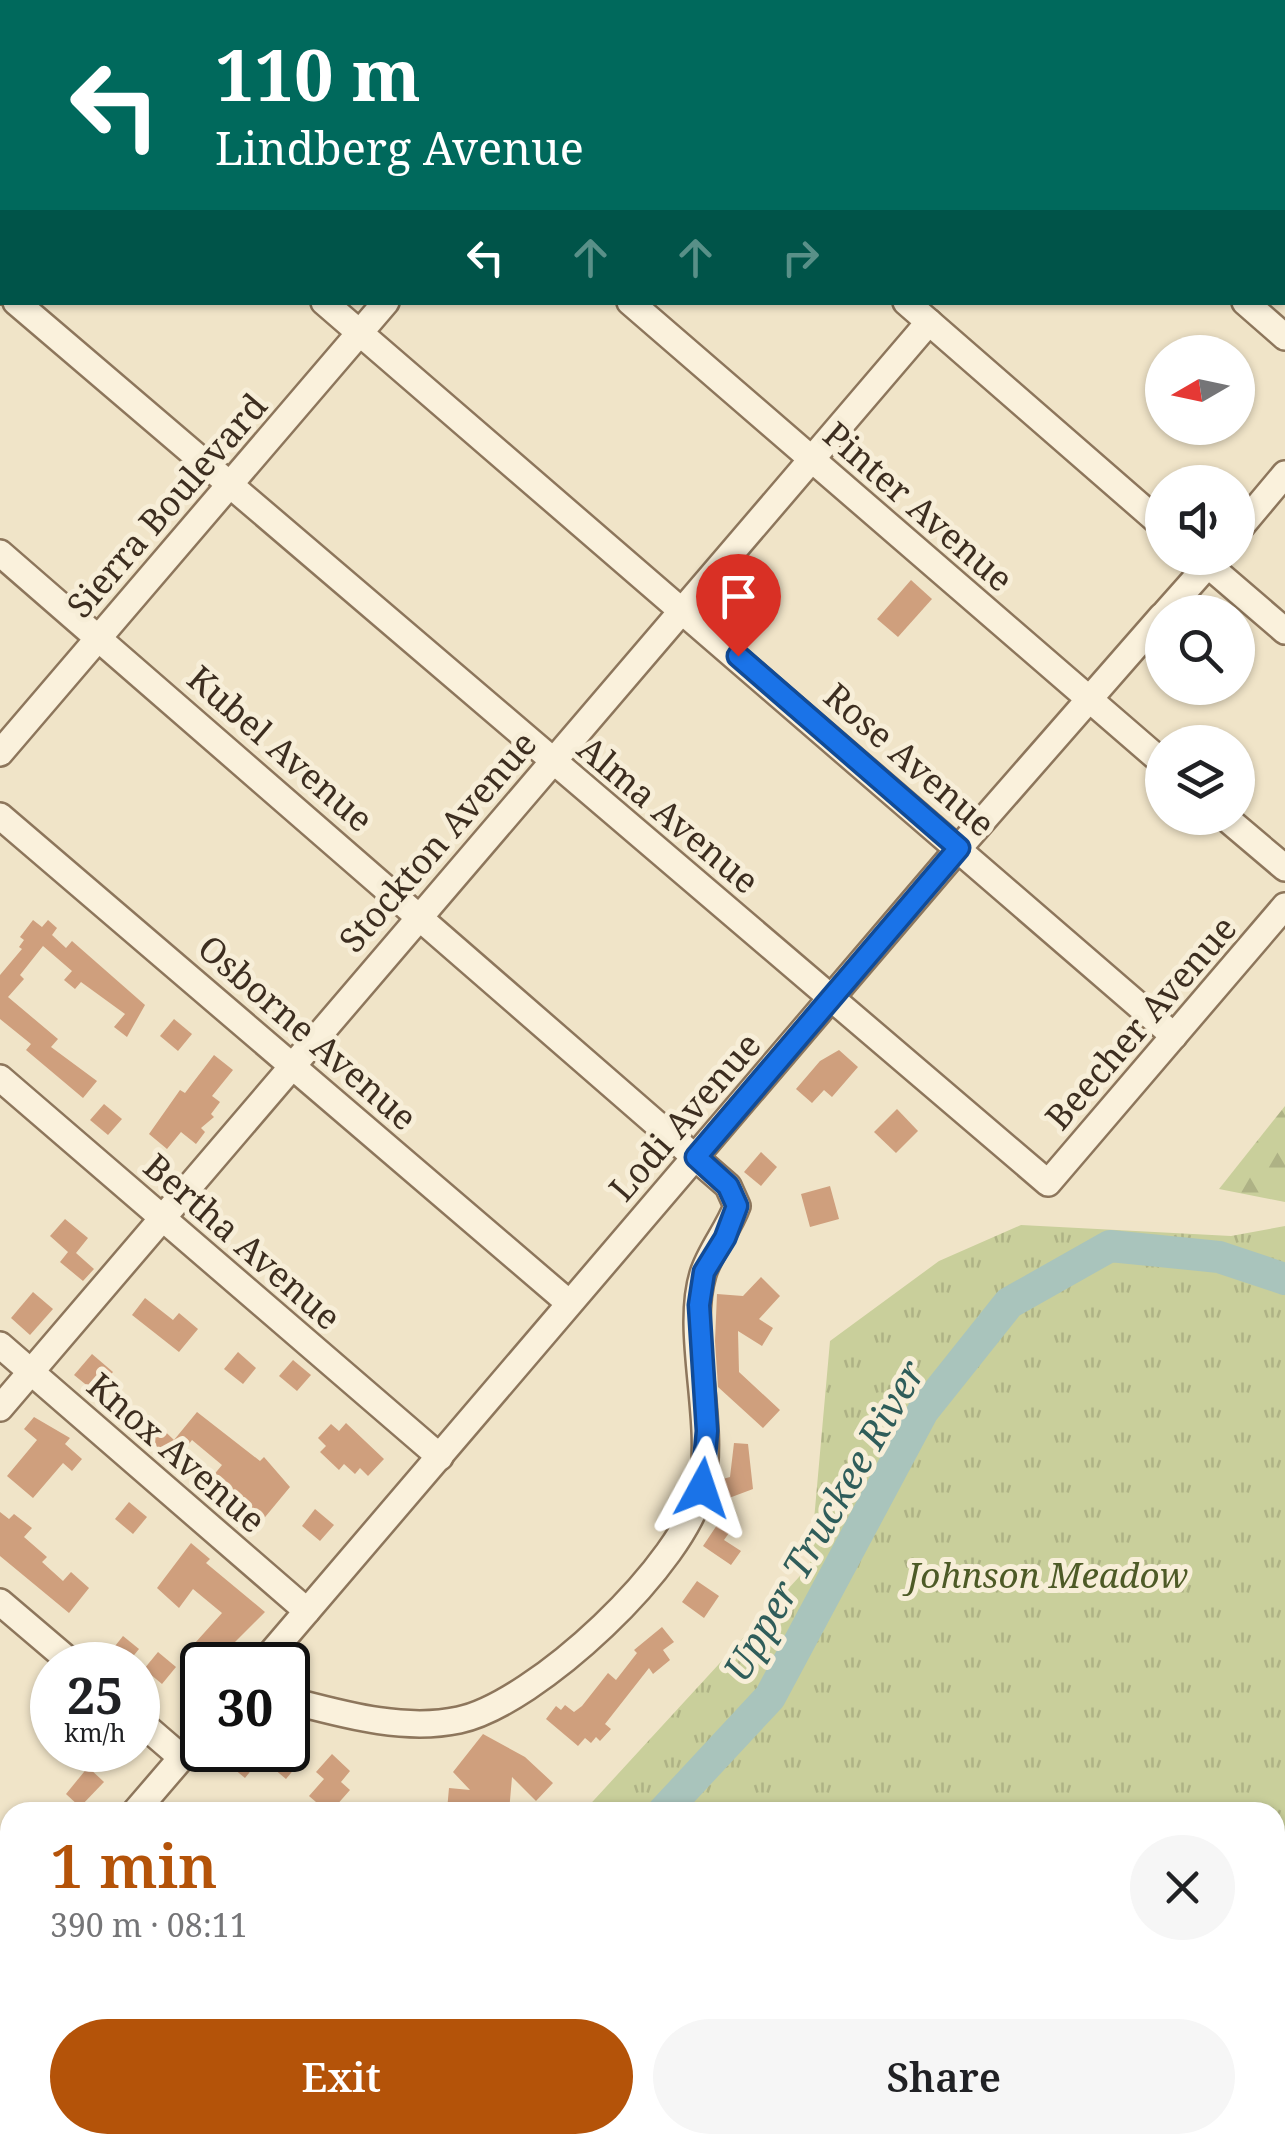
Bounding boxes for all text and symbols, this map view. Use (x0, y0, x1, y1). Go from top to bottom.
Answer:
text: 110 m (215, 26, 421, 122)
icon: left (50, 40, 180, 170)
text: Lindberg Avenue (215, 117, 584, 178)
icon: left (458, 230, 513, 285)
icon: ahead (563, 230, 618, 285)
icon: ahead (668, 230, 723, 285)
icon: right (773, 230, 828, 285)
north arrow (1145, 335, 1255, 445)
map controls (1145, 335, 1255, 835)
street label: Sierra Boulevard (55, 383, 277, 627)
street label: Pinter Avenue (814, 411, 1024, 601)
button: sound (1145, 465, 1255, 575)
pin (696, 554, 781, 657)
icon: arrive (711, 569, 766, 624)
button: search (1145, 595, 1255, 705)
street label: Kubel Avenue (178, 654, 384, 842)
street label: Rose Avenue (815, 672, 1005, 846)
street label: Stockton Avenue (328, 720, 546, 962)
street label: Alma Avenue (569, 724, 769, 904)
button: layers (1145, 725, 1255, 835)
street label: Beecher Avenue (1034, 905, 1246, 1139)
street label: Osborne Avenue (189, 924, 427, 1140)
street label: Lodi Avenue (598, 1022, 770, 1210)
street label: Bertha Avenue (135, 1142, 351, 1340)
water label: Upper Truckee River (710, 1350, 936, 1690)
street label: Knox Avenue (78, 1362, 276, 1542)
position arrow (650, 1436, 754, 1540)
park label: Johnson Meadow (902, 1551, 1188, 1598)
speed limit sign: 30 (180, 1642, 310, 1772)
text: 25 (67, 1661, 123, 1729)
text: km/h (64, 1715, 126, 1749)
text: 1 min (50, 1824, 218, 1906)
button: close (1130, 1835, 1235, 1940)
text: 390 m · 08:11 (50, 1903, 248, 1946)
button: Exit (50, 2019, 633, 2134)
button: Share (653, 2019, 1235, 2134)

